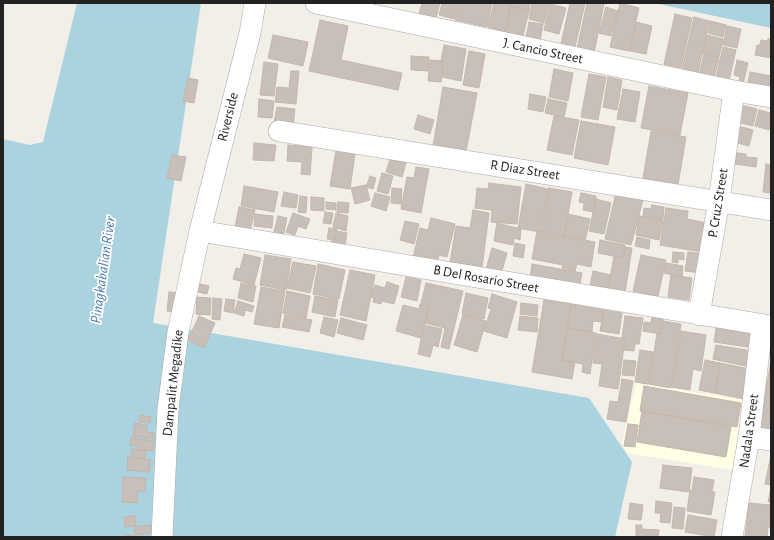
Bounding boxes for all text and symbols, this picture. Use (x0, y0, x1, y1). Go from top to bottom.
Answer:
street label: J. Cancio Street (502, 34, 584, 68)
street label: Riverside (214, 91, 242, 143)
street label: R Diaz Street (489, 156, 561, 184)
street label: P. Cruz Street (704, 167, 732, 239)
water label: Pinagkabalian River (87, 215, 119, 325)
street label: B Del Rosario Street (432, 261, 540, 297)
street label: Dampalit Megadike (159, 329, 187, 437)
street label: Nadala Street (735, 393, 763, 469)

